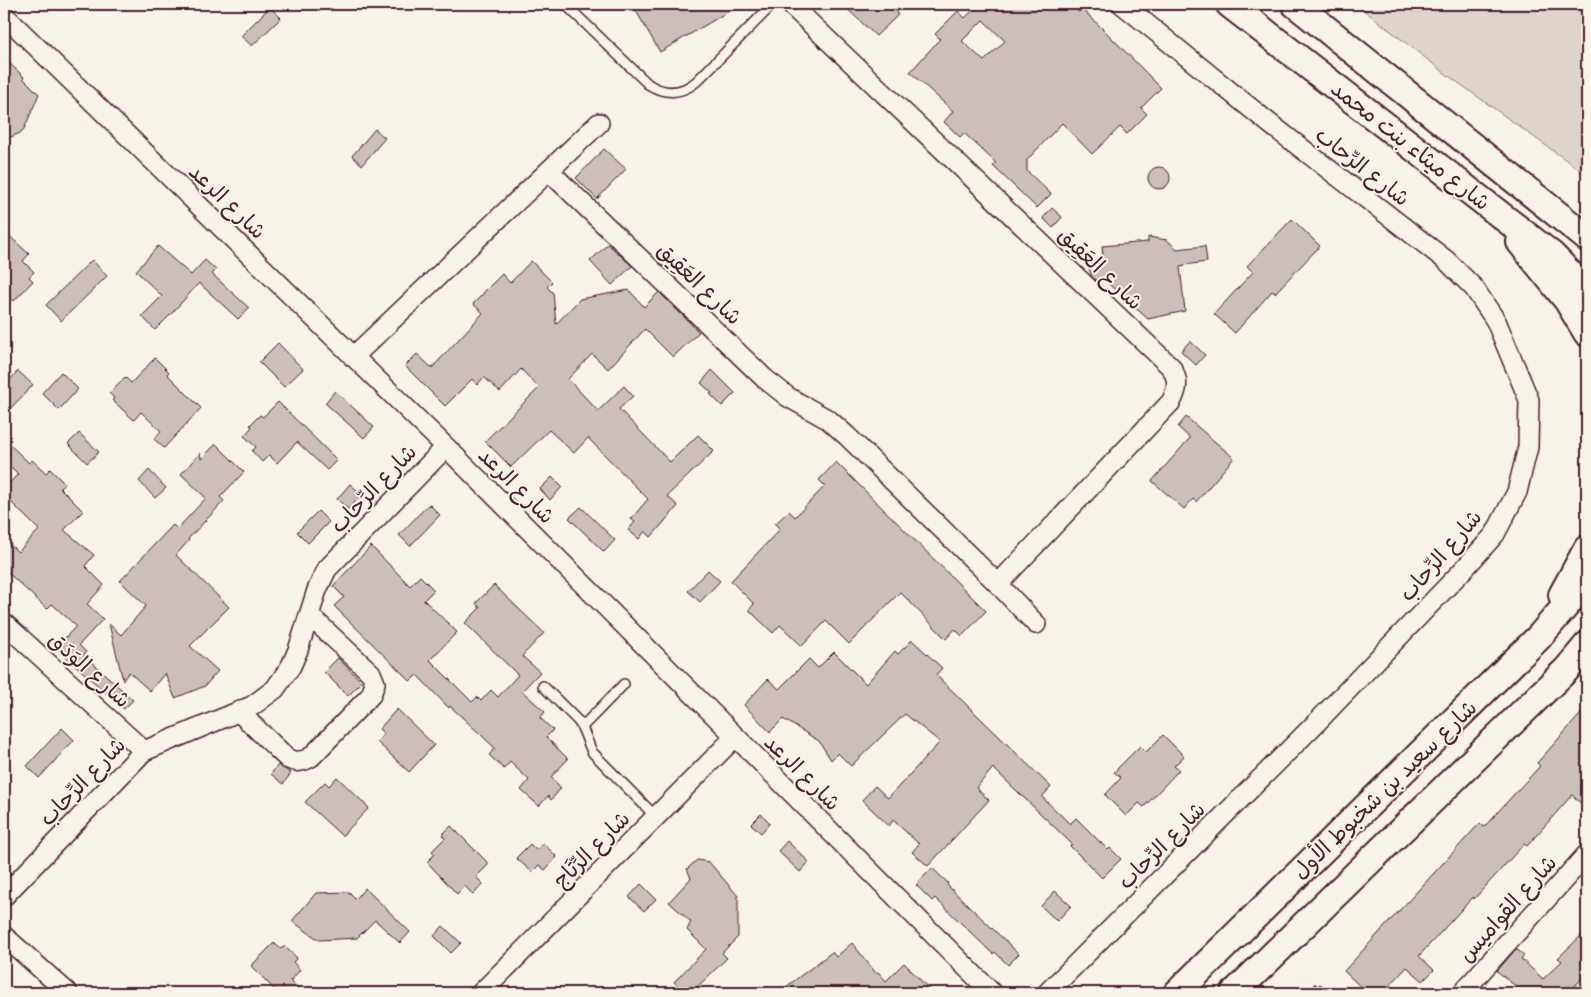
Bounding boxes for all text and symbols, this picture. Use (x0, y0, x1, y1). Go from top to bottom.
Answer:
street label: شارع ميثاء بنت محمد (1322, 75, 1496, 220)
street label: شارع الرِّحاب (1307, 121, 1415, 216)
street label: شارع الرعد (180, 158, 272, 248)
street label: شارع العَقِيق (1049, 221, 1149, 319)
street label: شارع العَقِيق (648, 236, 748, 334)
street label: شارع الرِّحاب (324, 438, 426, 542)
street label: شارع الرعد (469, 442, 560, 533)
street label: شارع الرِّحاب (1393, 504, 1491, 610)
street label: شارع الوَدَق (40, 625, 136, 717)
street label: شارع سعيد بن شخبوط الأول (1285, 693, 1486, 888)
street label: شارع الرعد (755, 729, 846, 820)
street label: شارع الرِّحاب (33, 731, 135, 835)
street label: شارع الرِّحاب (1112, 796, 1214, 898)
street label: شارع الرِّتَاج (547, 805, 639, 897)
street label: شارع القواميس (1452, 849, 1566, 971)

